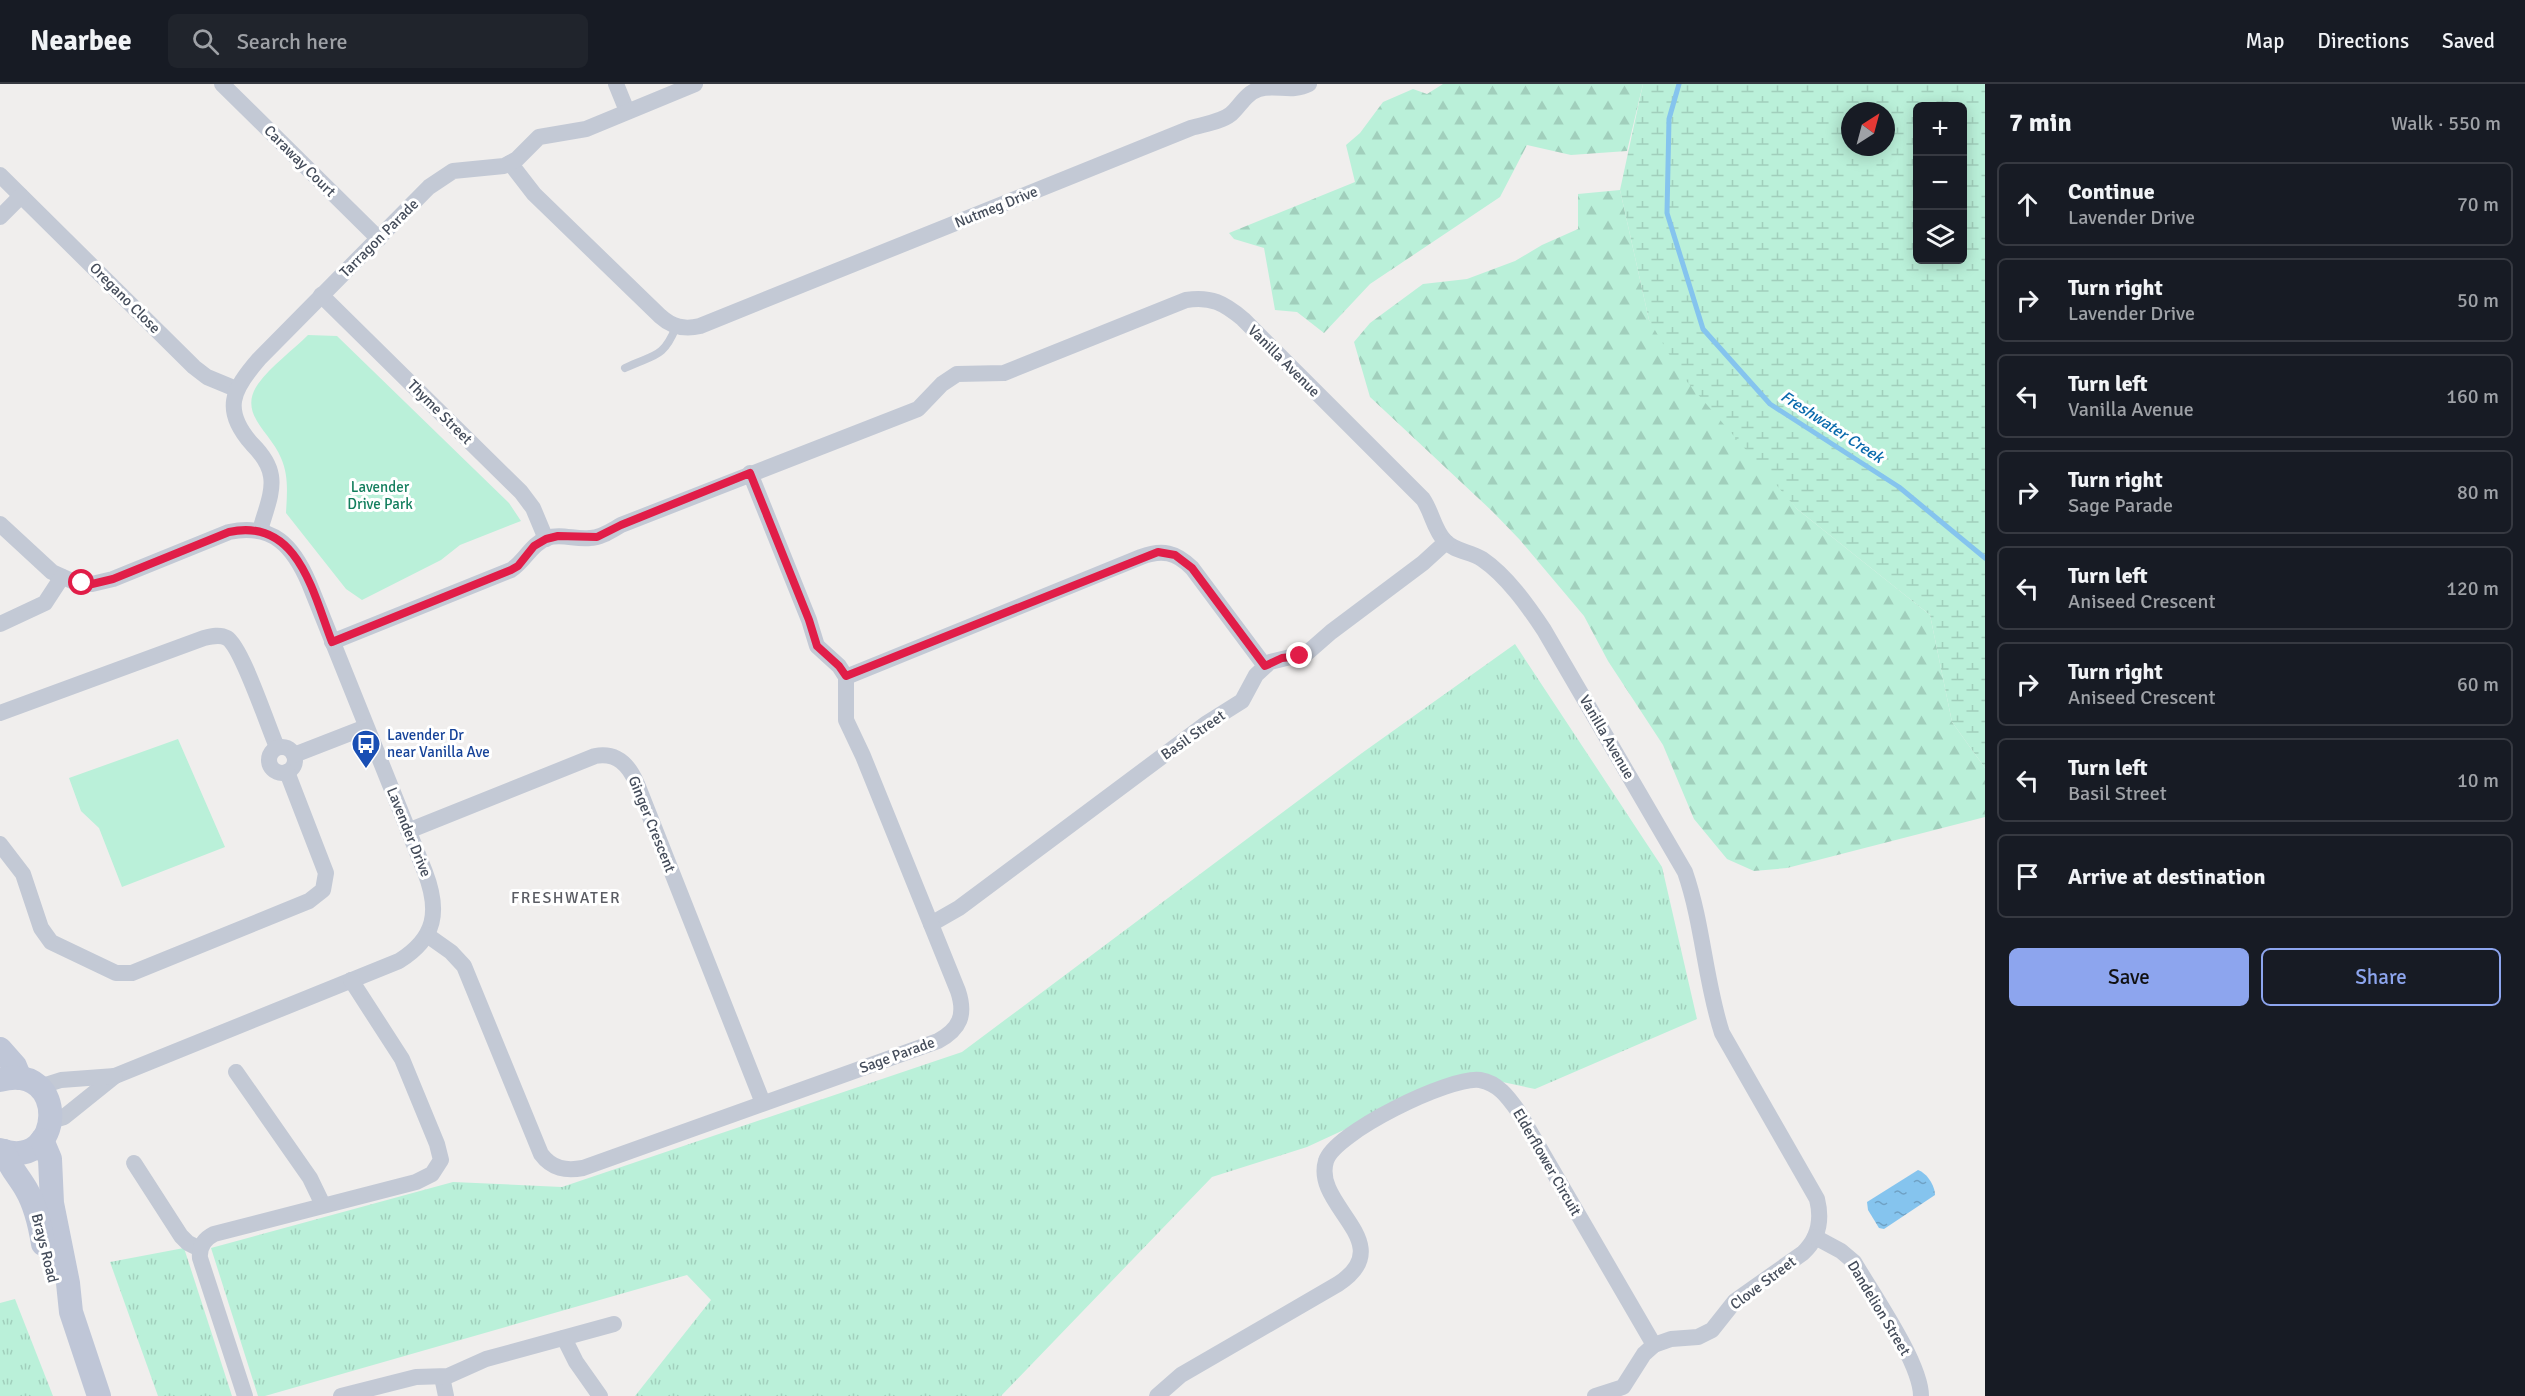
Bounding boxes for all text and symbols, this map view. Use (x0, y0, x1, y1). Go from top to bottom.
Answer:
search box (168, 14, 588, 68)
text: Nearbee (30, 24, 132, 58)
icon: search (189, 25, 222, 58)
text: Search here (237, 28, 348, 55)
text: Map (2246, 28, 2284, 54)
text: Directions (2317, 28, 2409, 54)
text: Saved (2442, 28, 2495, 54)
north arrow (1841, 102, 1895, 156)
map controls (1913, 102, 1967, 264)
button: + (1913, 102, 1967, 156)
text: 7 min (2009, 107, 2072, 139)
text: Walk · 550 m (2391, 111, 2501, 136)
street label: Caraway Court (260, 121, 340, 201)
button: − (1913, 156, 1967, 210)
text: Continue (2068, 178, 2155, 205)
street label: Nutmeg Drive (952, 182, 1040, 232)
icon: ahead (2011, 188, 2044, 221)
text: 70 m (2457, 192, 2499, 217)
street label: Tarragon Parade (336, 195, 422, 281)
text: Lavender Drive (2068, 205, 2195, 230)
button: layers (1913, 210, 1967, 264)
street label: Oregano Close (86, 259, 164, 337)
text: Turn right (2068, 274, 2163, 301)
icon: right (2011, 284, 2044, 317)
text: 50 m (2457, 288, 2499, 313)
text: Lavender Drive (2068, 301, 2195, 326)
street label: Vanilla Avenue (1244, 321, 1324, 401)
text: Turn left (2068, 370, 2148, 397)
street label: Thyme Street (404, 376, 476, 448)
icon: left (2011, 380, 2044, 413)
text: 160 m (2446, 384, 2499, 409)
water label: Freshwater Creek (1777, 386, 1889, 469)
text: Vanilla Avenue (2068, 397, 2194, 422)
text: Turn right (2068, 466, 2163, 493)
icon: right (2011, 476, 2044, 509)
park label: Lavender Drive Park (347, 478, 413, 513)
text: 80 m (2457, 480, 2499, 505)
text: Sage Parade (2068, 493, 2173, 518)
text: Turn left (2068, 562, 2148, 589)
route start (68, 569, 94, 595)
icon: left (2011, 572, 2044, 605)
text: 120 m (2446, 576, 2499, 601)
text: Aniseed Crescent (2068, 589, 2215, 614)
route end (1286, 642, 1312, 668)
text: Turn right (2068, 658, 2163, 685)
icon: right (2011, 668, 2044, 701)
text: 60 m (2457, 672, 2499, 697)
text: Aniseed Crescent (2068, 685, 2215, 710)
street label: Vanilla Avenue (1576, 692, 1638, 782)
street label: Basil Street (1157, 706, 1229, 764)
place label: Lavender Dr near Vanilla Ave (387, 726, 490, 761)
bus stop icon: Lavender Dr near Vanilla Ave (350, 728, 382, 770)
text: Turn left (2068, 754, 2148, 781)
icon: left (2011, 764, 2044, 797)
text: 10 m (2457, 768, 2499, 793)
street label: Ginger Crescent (624, 773, 680, 875)
text: Basil Street (2068, 781, 2167, 806)
street label: Lavender Drive (383, 784, 435, 880)
icon: arrive (2011, 860, 2044, 893)
text: Arrive at destination (2068, 863, 2265, 890)
district label: FRESHWATER (511, 888, 621, 908)
button: Save (2009, 948, 2249, 1006)
button: Share (2261, 948, 2501, 1006)
street label: Sage Parade (857, 1033, 937, 1077)
street label: Elderflower Circuit (1509, 1105, 1585, 1219)
street label: Brays Road (28, 1212, 62, 1284)
street label: Clove Street (1727, 1252, 1799, 1314)
street label: Dandelion Street (1844, 1257, 1914, 1359)

